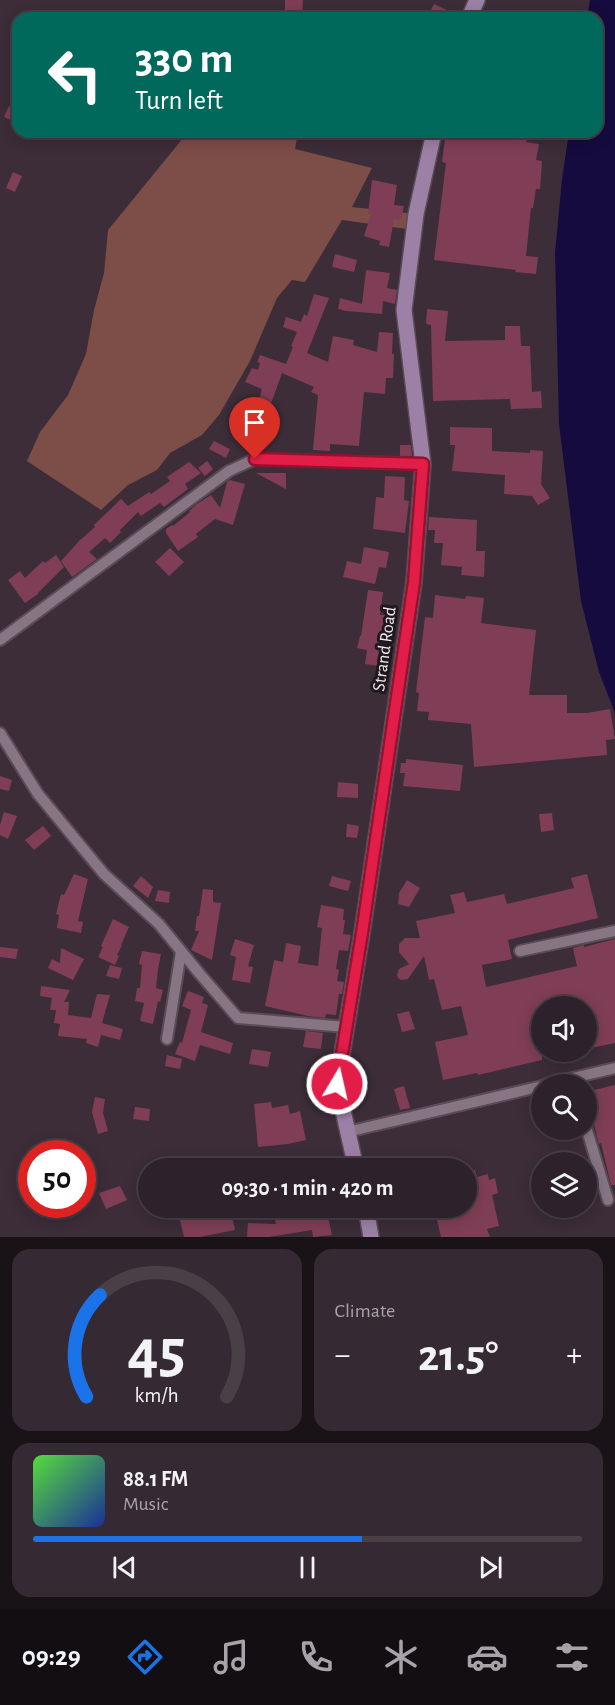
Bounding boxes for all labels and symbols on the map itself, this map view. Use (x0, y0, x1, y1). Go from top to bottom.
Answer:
pin (229, 397, 280, 459)
street label: Strand Road (370, 606, 400, 693)
position arrow (305, 1052, 369, 1116)
speed limit sign: 50 (18, 1140, 96, 1218)

